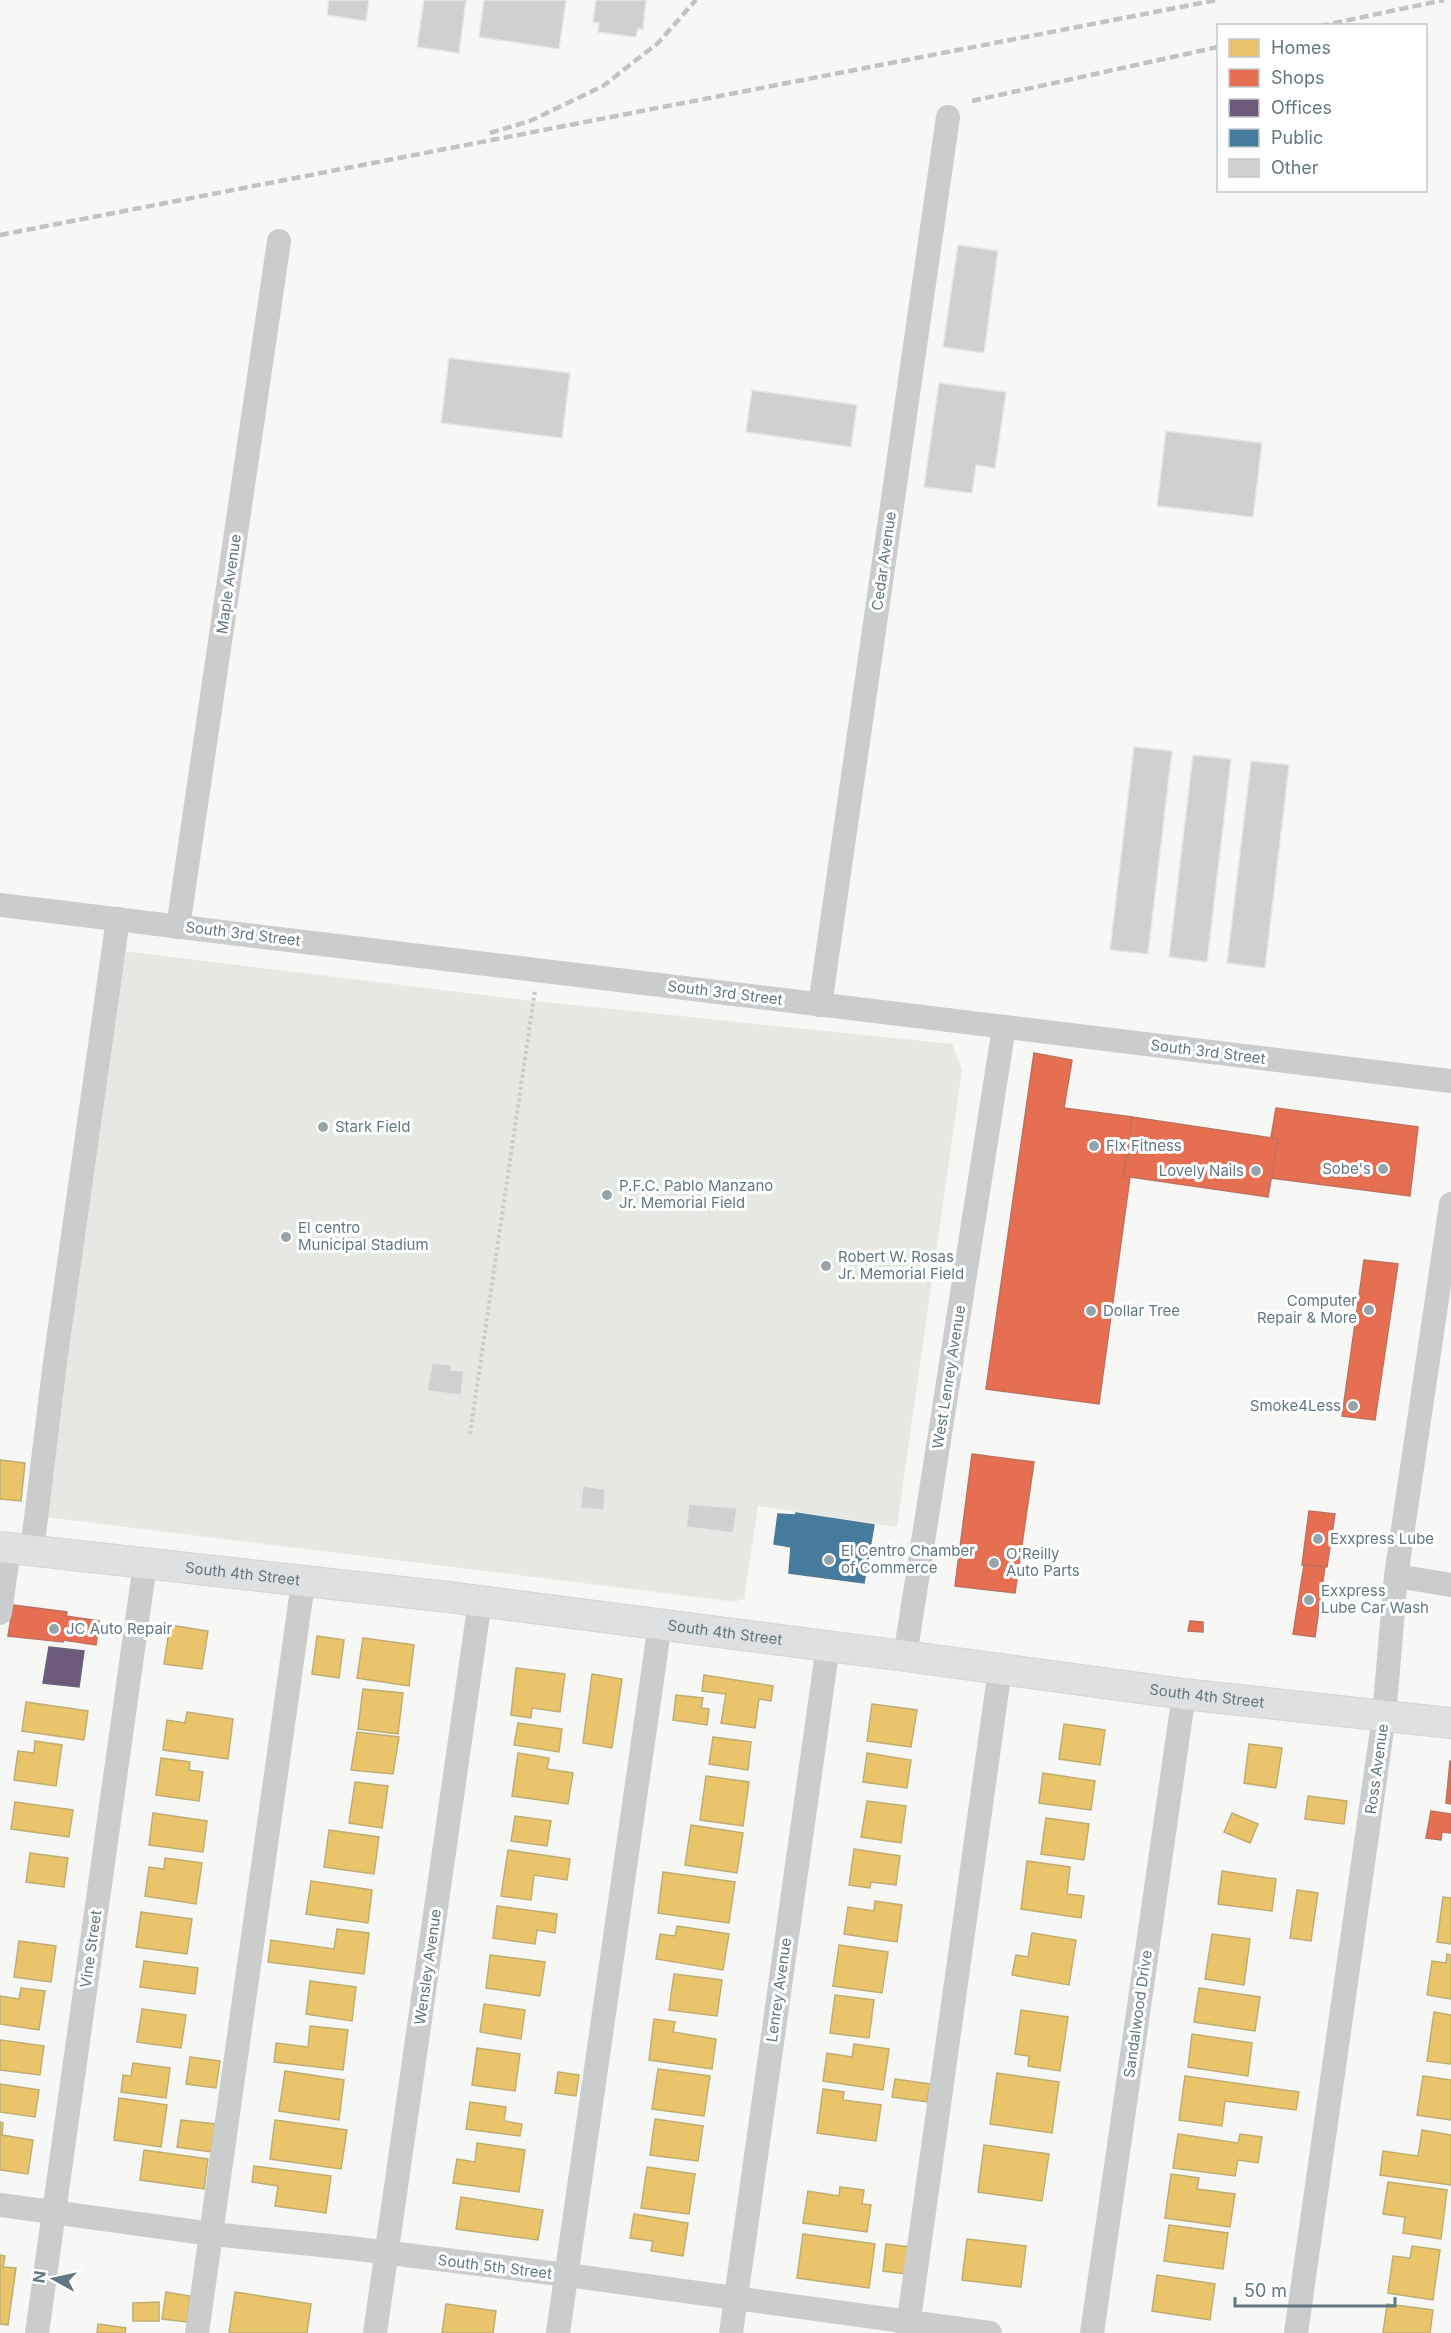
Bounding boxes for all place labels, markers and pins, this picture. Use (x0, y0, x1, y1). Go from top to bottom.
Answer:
place label: Stark Field (335, 1117, 410, 1136)
marker: Stark Field (316, 1120, 330, 1134)
place label: Flx Fitness (1106, 1136, 1182, 1155)
marker: Flx Fitness (1087, 1139, 1101, 1153)
place label: Sobe's (1322, 1159, 1371, 1178)
place label: Lovely Nails (1159, 1161, 1244, 1180)
marker: Sobe's (1376, 1162, 1390, 1176)
marker: Lovely Nails (1249, 1164, 1263, 1178)
place label: P.F.C. Pablo Manzano Jr. Memorial Field (619, 1176, 773, 1212)
marker: P.F.C. Pablo Manzano Jr. Memorial Field (600, 1188, 614, 1202)
place label: El centro Municipal Stadium (298, 1218, 429, 1254)
marker: El centro Municipal Stadium (279, 1230, 293, 1244)
place label: Robert W. Rosas Jr. Memorial Field (838, 1247, 964, 1283)
marker: Robert W. Rosas Jr. Memorial Field (819, 1259, 833, 1273)
place label: Computer Repair & More (1257, 1291, 1357, 1327)
place label: Dollar Tree (1103, 1301, 1180, 1320)
marker: Computer Repair & More (1362, 1303, 1376, 1317)
marker: Dollar Tree (1084, 1304, 1098, 1318)
place label: Smoke4Less (1250, 1396, 1341, 1415)
marker: Smoke4Less (1346, 1399, 1360, 1413)
place label: Exxpress Lube (1330, 1529, 1434, 1548)
marker: Exxpress Lube (1311, 1532, 1325, 1546)
place label: El Centro Chamber of Commerce (841, 1541, 975, 1577)
place label: O'Reilly Auto Parts (1006, 1544, 1080, 1580)
marker: El Centro Chamber of Commerce (822, 1553, 836, 1567)
marker: O'Reilly Auto Parts (987, 1556, 1001, 1570)
place label: Exxpress Lube Car Wash (1321, 1581, 1429, 1617)
marker: Exxpress Lube Car Wash (1302, 1593, 1316, 1607)
place label: JC Auto Repair (66, 1619, 172, 1638)
marker: JC Auto Repair (47, 1622, 61, 1636)

